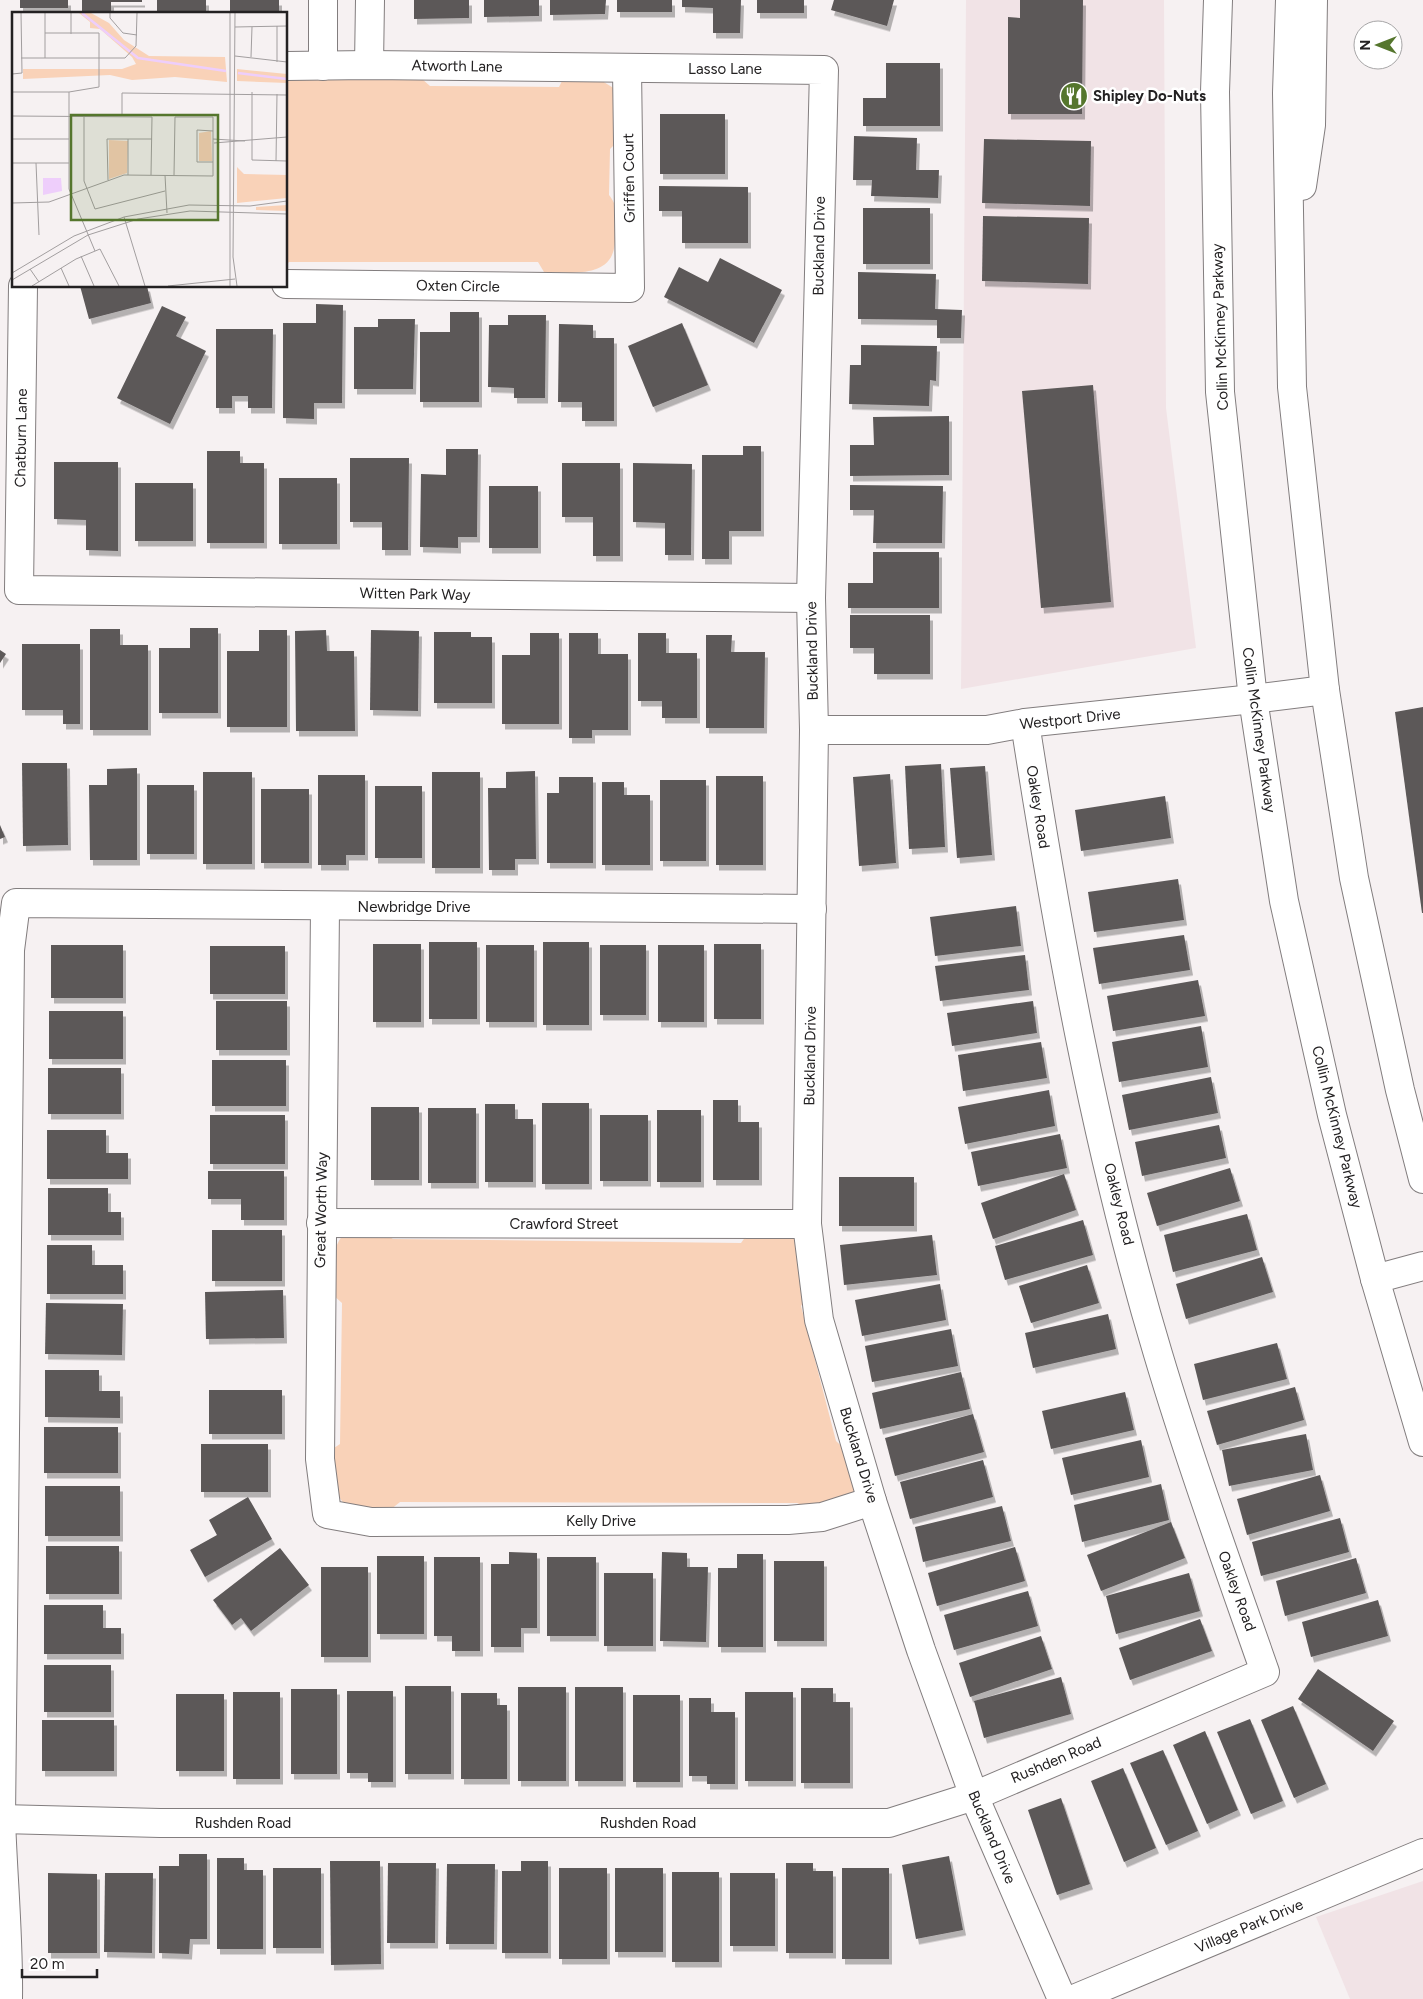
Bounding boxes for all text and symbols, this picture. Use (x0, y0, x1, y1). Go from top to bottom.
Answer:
inset map (12, 12, 288, 288)
north arrow (1353, 20, 1403, 70)
text: N (1357, 40, 1374, 50)
street label: Atworth Lane (411, 56, 503, 76)
street label: Lasso Lane (688, 60, 762, 78)
restaurant icon: Shipley Do-Nuts (1059, 81, 1089, 111)
place label: Shipley Do-Nuts (1093, 87, 1206, 105)
street label: Griffen Court (619, 133, 639, 223)
street label: Buckland Drive (809, 196, 829, 296)
street label: Collin McKinney Parkway (1208, 243, 1232, 411)
street label: Oxten Circle (416, 276, 500, 296)
street label: Chatburn Lane (11, 388, 31, 488)
street label: Witten Park Way (359, 584, 471, 604)
street label: Buckland Drive (802, 601, 822, 701)
street label: Collin McKinney Parkway (1238, 646, 1280, 814)
street label: Westport Drive (1019, 705, 1121, 733)
street label: Oakley Road (1023, 764, 1053, 850)
street label: Newbridge Drive (358, 898, 470, 916)
street label: Buckland Drive (800, 1006, 820, 1106)
street label: Collin McKinney Parkway (1308, 1044, 1366, 1210)
street label: Great Worth Way (311, 1152, 331, 1268)
street label: Oakley Road (1100, 1161, 1138, 1247)
street label: Crawford Street (510, 1215, 619, 1233)
street label: Buckland Drive (836, 1405, 882, 1505)
street label: Kelly Drive (566, 1512, 636, 1530)
street label: Oakley Road (1214, 1548, 1260, 1634)
street label: Rushden Road (1008, 1733, 1104, 1787)
street label: Buckland Drive (964, 1788, 1020, 1886)
street label: Rushden Road (195, 1814, 291, 1832)
street label: Rushden Road (600, 1814, 696, 1832)
street label: Village Park Drive (1192, 1895, 1306, 1957)
scale bar (22, 1946, 98, 1978)
text: 20 m (30, 1955, 64, 1973)

